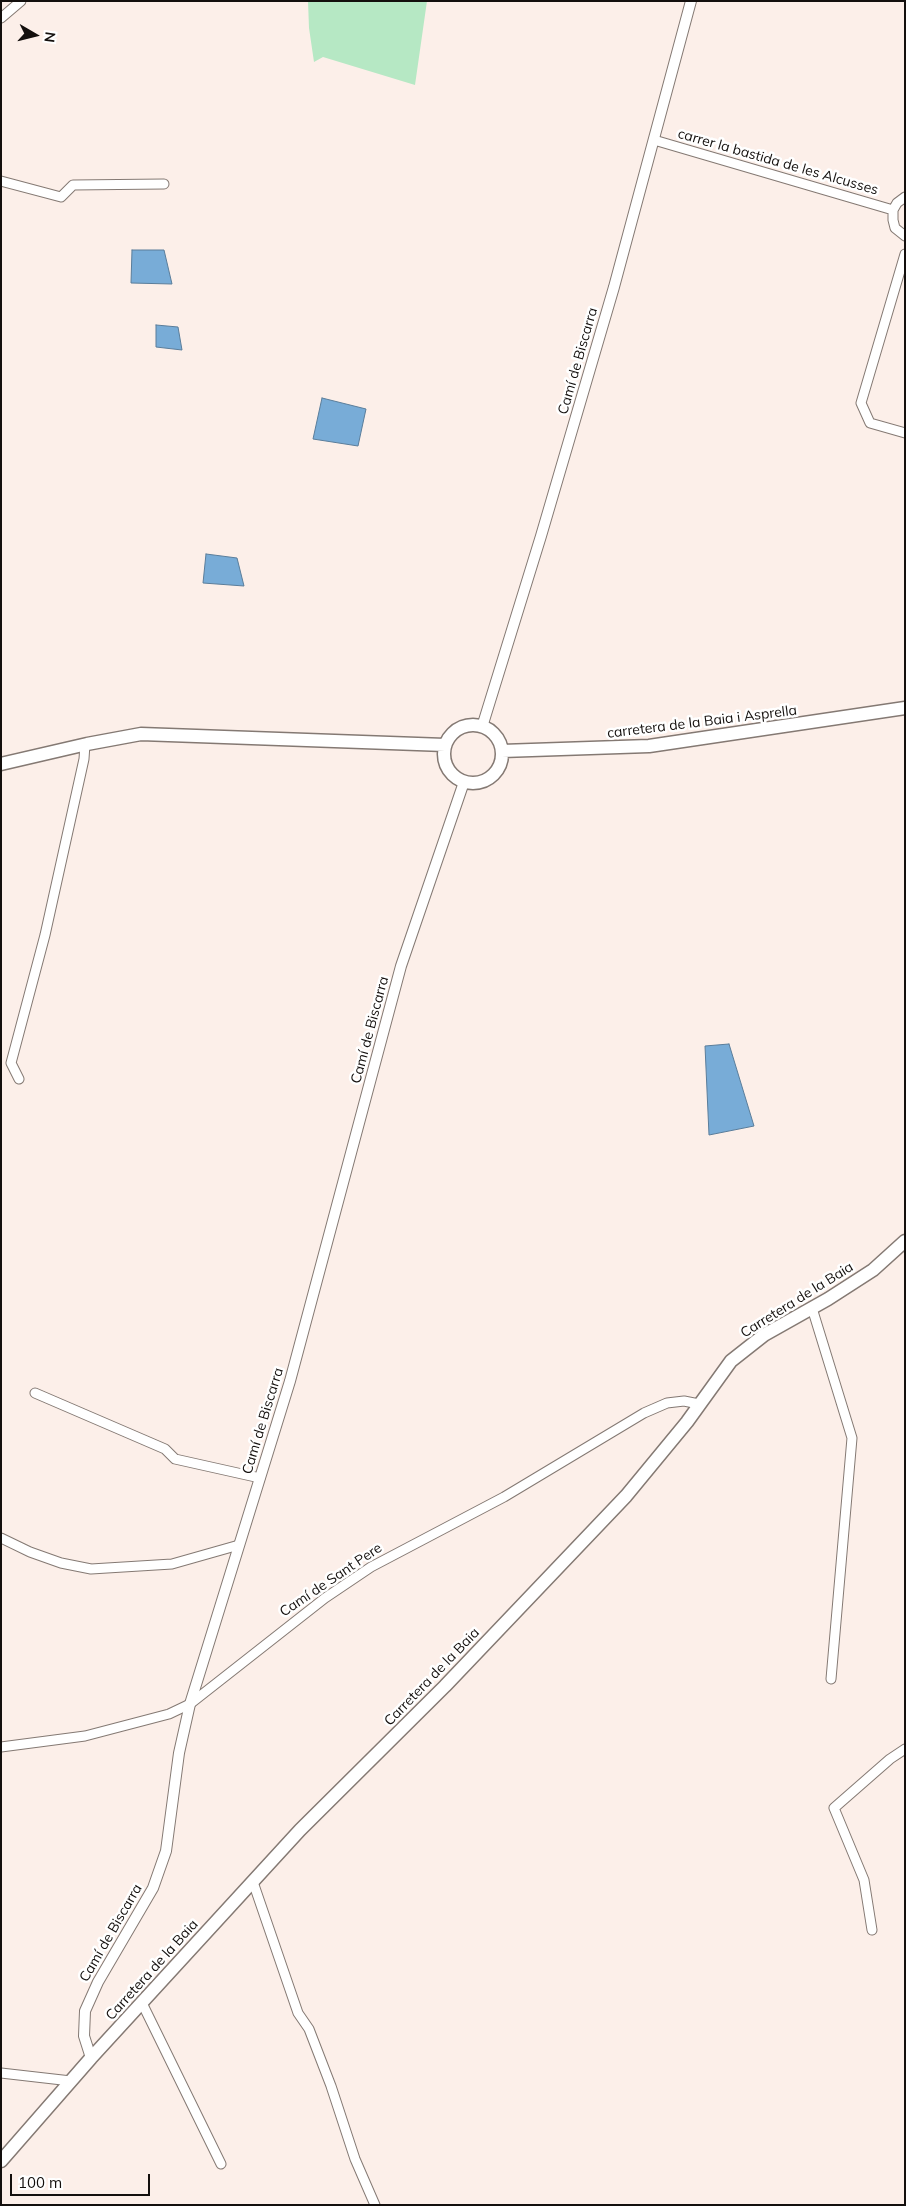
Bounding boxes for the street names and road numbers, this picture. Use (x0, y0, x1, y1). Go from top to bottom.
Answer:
street label: carrer la bastida de les Alcusses (676, 125, 880, 199)
street label: Camí de Biscarra (555, 306, 601, 416)
street label: carretera de la Baia i Asprella (606, 702, 798, 742)
street label: Camí de Biscarra (348, 975, 392, 1085)
street label: Carretera de la Baia (738, 1259, 856, 1341)
street label: Camí de Biscarra (239, 1366, 287, 1476)
street label: Camí de Sant Pere (277, 1540, 385, 1620)
street label: Carretera de la Baia (381, 1625, 483, 1729)
street label: Camí de Biscarra (76, 1881, 146, 1985)
street label: Carretera de la Baia (102, 1916, 202, 2024)

